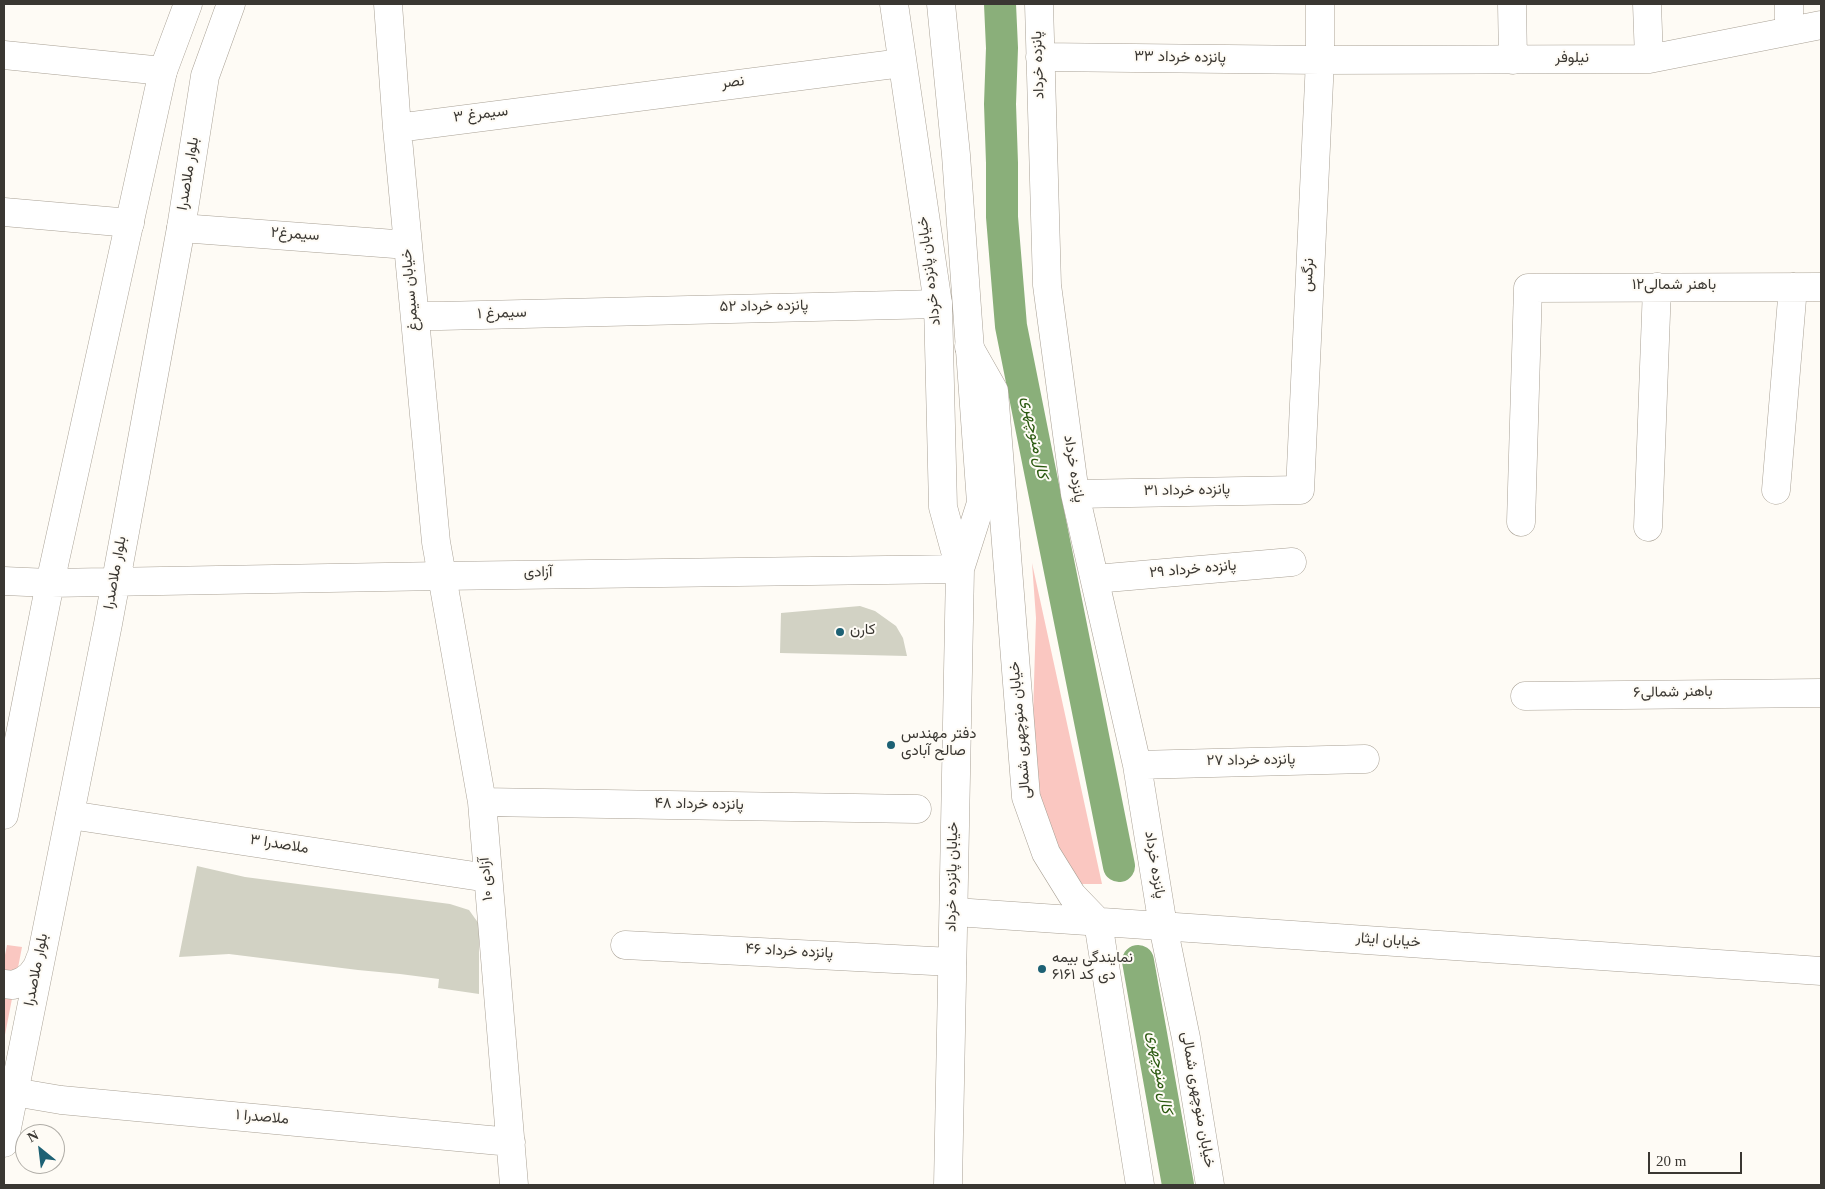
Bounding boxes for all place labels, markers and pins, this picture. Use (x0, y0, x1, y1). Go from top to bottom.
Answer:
place label: کارن (850, 623, 875, 641)
marker: کارن (834, 626, 846, 638)
place label: دفتر مهندس صالح آبادی (901, 727, 976, 762)
marker: دفتر مهندس صالح آبادی (885, 739, 897, 751)
place label: نمایندگی بیمه دی کد ۶۱۶۱ (1052, 951, 1133, 986)
marker: نمایندگی بیمه دی کد ۶۱۶۱ (1036, 963, 1048, 975)

